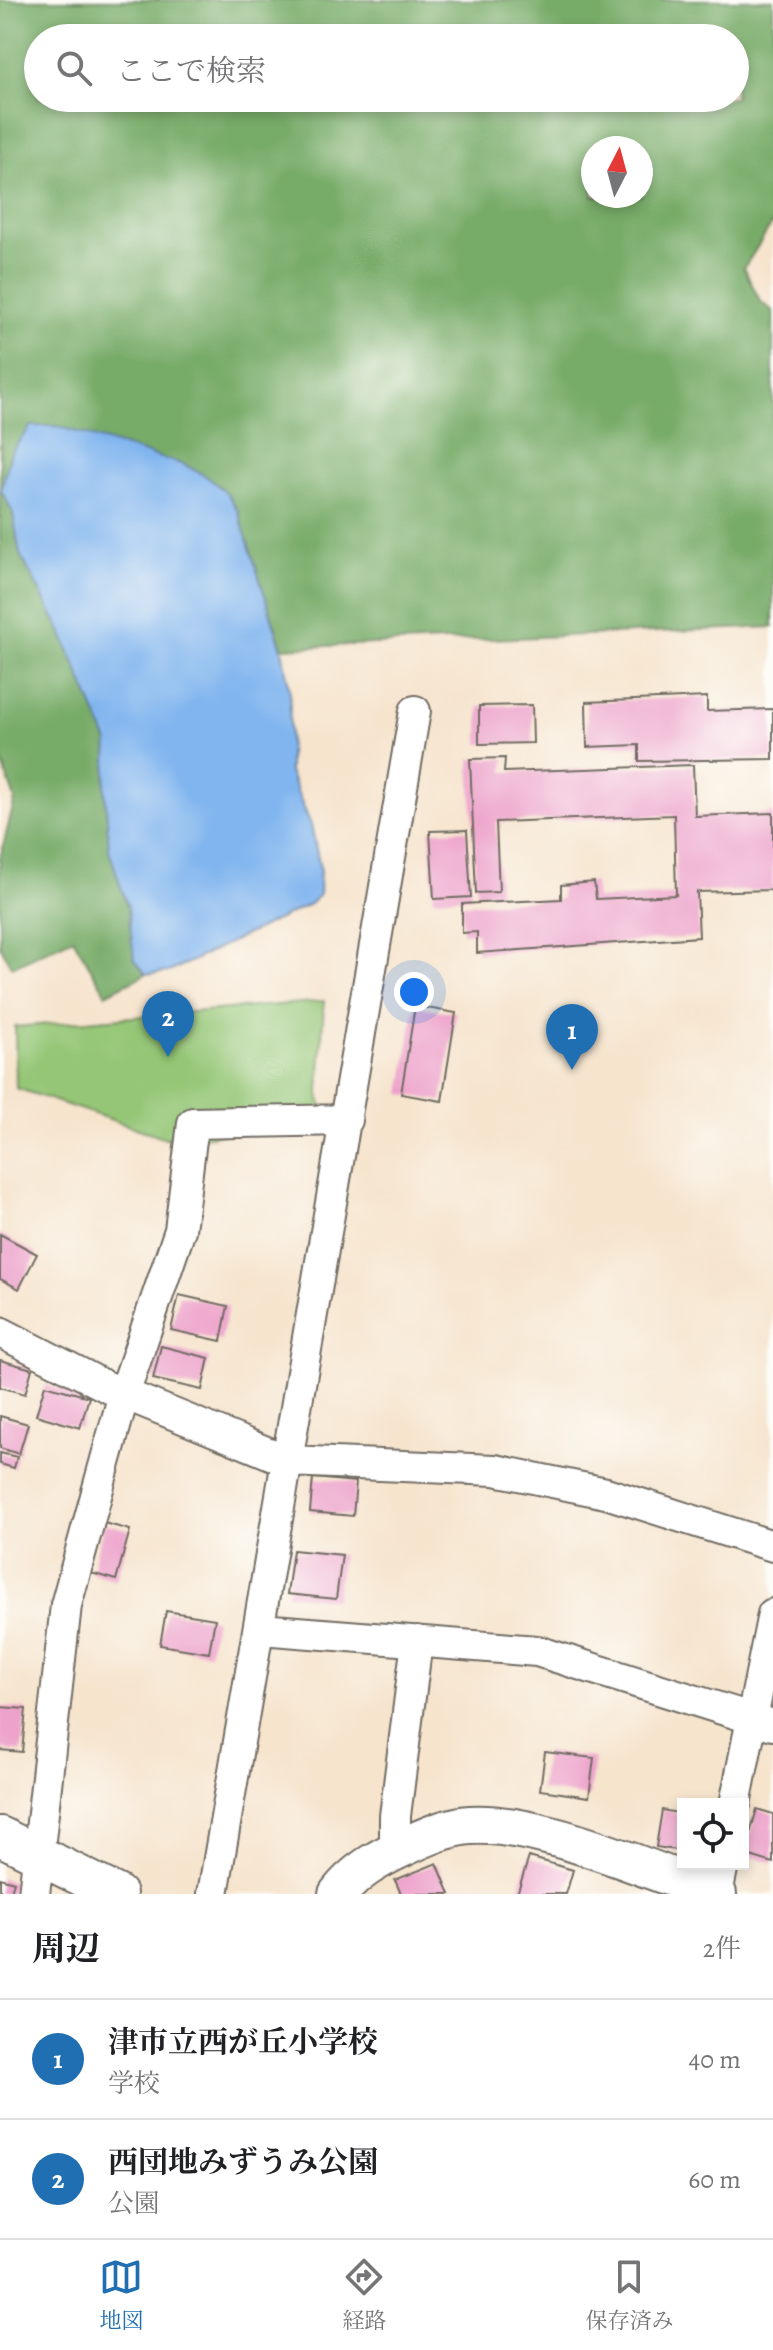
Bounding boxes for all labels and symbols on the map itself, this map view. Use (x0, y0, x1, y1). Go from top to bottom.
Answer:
north arrow (581, 136, 653, 208)
your location (394, 972, 434, 1012)
pin: 2 (142, 991, 194, 1057)
pin: 1 (546, 1004, 598, 1070)

